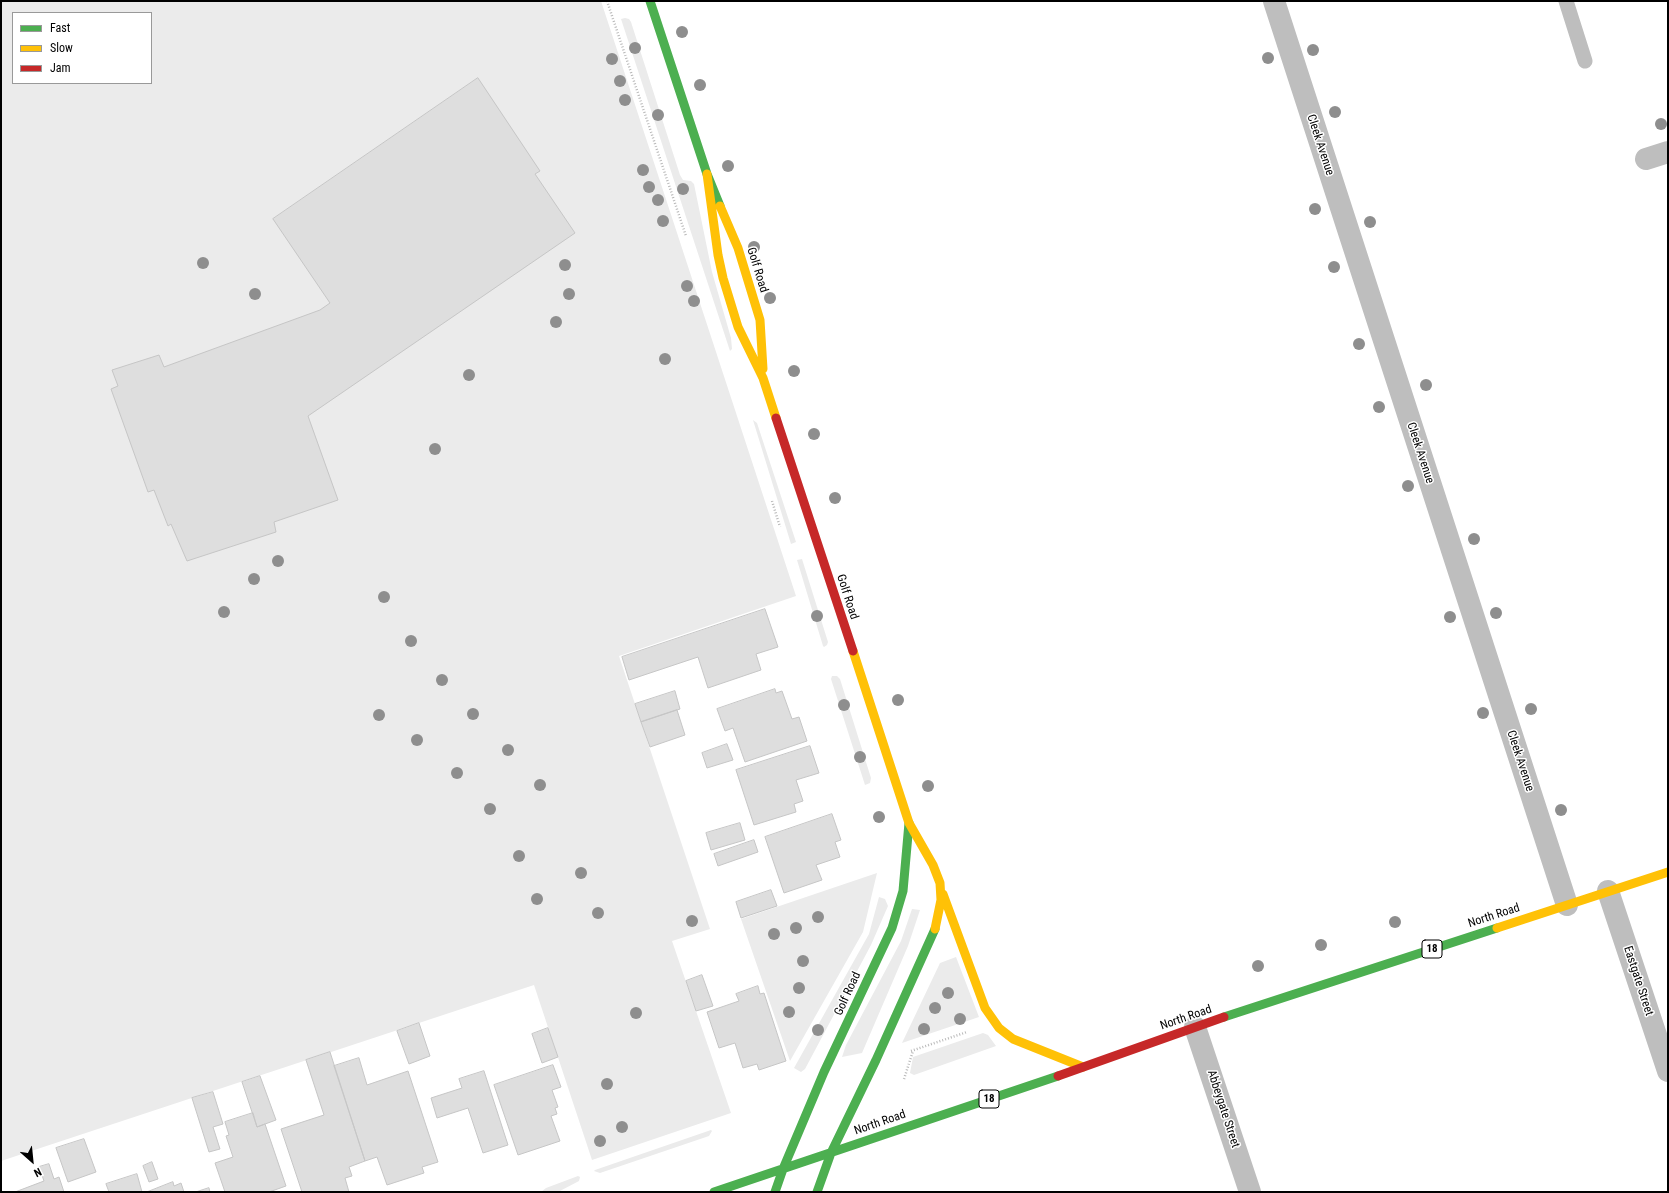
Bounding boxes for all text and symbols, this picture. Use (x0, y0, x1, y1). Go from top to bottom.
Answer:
legend (12, 12, 152, 84)
text: Fast (50, 21, 70, 35)
text: Slow (50, 41, 73, 55)
text: Jam (50, 61, 71, 75)
street label: Cleek Avenue (1303, 113, 1337, 177)
street label: Golf Road (743, 246, 771, 294)
street label: Cleek Avenue (1403, 421, 1437, 485)
street label: Golf Road (833, 573, 861, 621)
street label: Cleek Avenue (1503, 729, 1537, 793)
street label: North Road (1466, 901, 1522, 931)
road number: 18 (1422, 940, 1442, 958)
street label: Eastgate Street (1620, 944, 1656, 1018)
street label: Golf Road (832, 970, 864, 1018)
street label: North Road (1158, 1002, 1214, 1034)
street label: Abbeygate Street (1204, 1068, 1242, 1150)
road number: 18 (979, 1090, 999, 1108)
street label: North Road (852, 1107, 908, 1139)
north arrow (12, 1141, 52, 1181)
text: N (32, 1165, 44, 1179)

